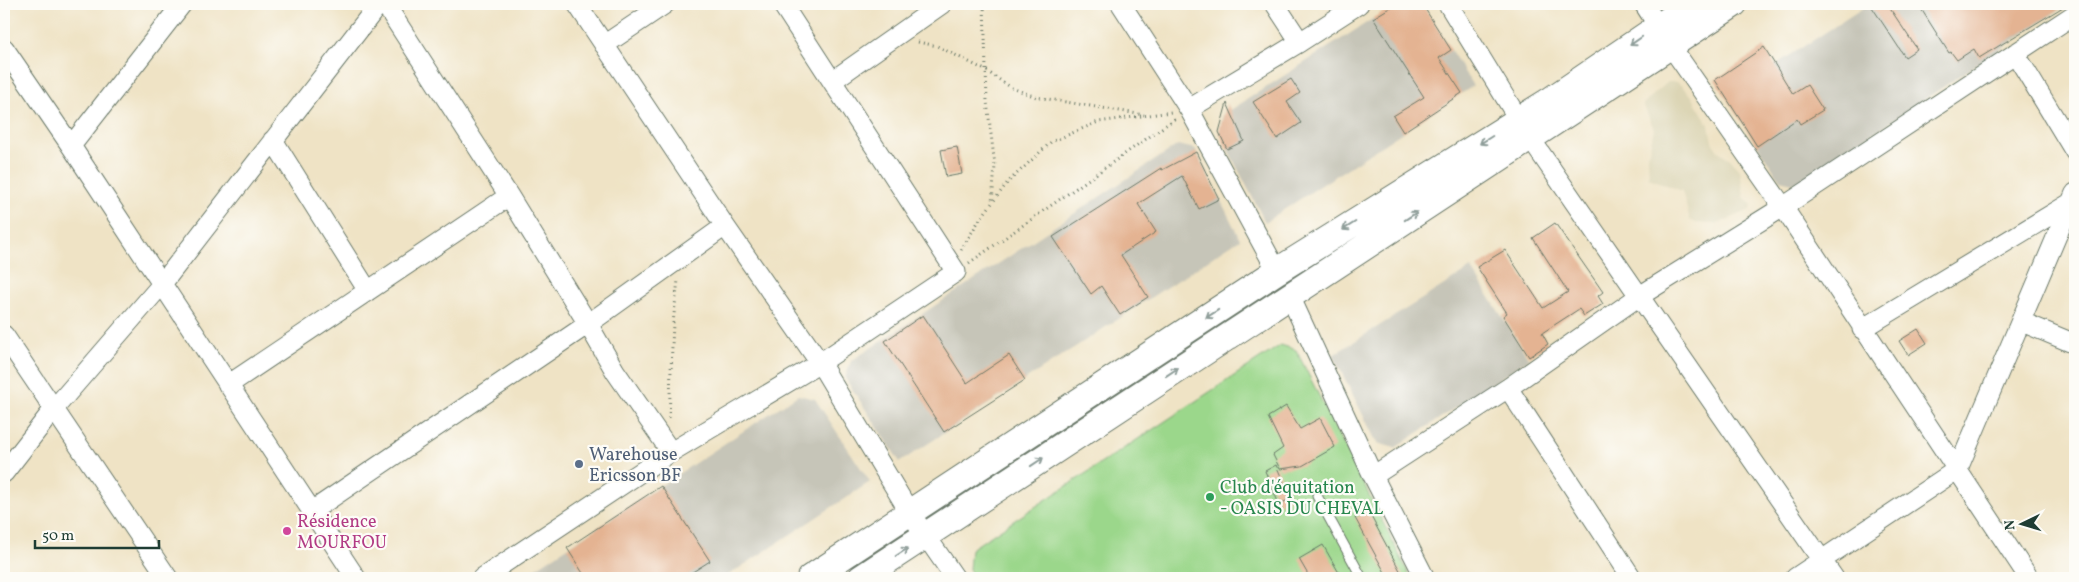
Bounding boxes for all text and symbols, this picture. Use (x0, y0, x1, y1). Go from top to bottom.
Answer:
one-way arrow (1630, 36, 1644, 46)
one-way arrow (1480, 135, 1494, 145)
one-way arrow (1403, 211, 1417, 221)
one-way arrow (1342, 222, 1356, 232)
one-way arrow (1205, 309, 1219, 319)
one-way arrow (1165, 367, 1179, 377)
place label: Warehouse Ericsson BF (589, 443, 681, 489)
one-way arrow (1030, 457, 1044, 467)
marker: Warehouse Ericsson BF (573, 458, 585, 470)
place label: Club d'équitation - OASIS DU CHEVAL (1220, 476, 1383, 522)
marker: Club d'équitation - OASIS DU CHEVAL (1204, 491, 1216, 503)
north arrow (1996, 500, 2046, 550)
place label: Résidence MOURFOU (297, 510, 387, 556)
scale bar (35, 517, 159, 549)
text: N (2001, 519, 2020, 531)
marker: Résidence MOURFOU (281, 525, 293, 537)
text: 50 m (42, 526, 74, 547)
one-way arrow (894, 547, 908, 557)

